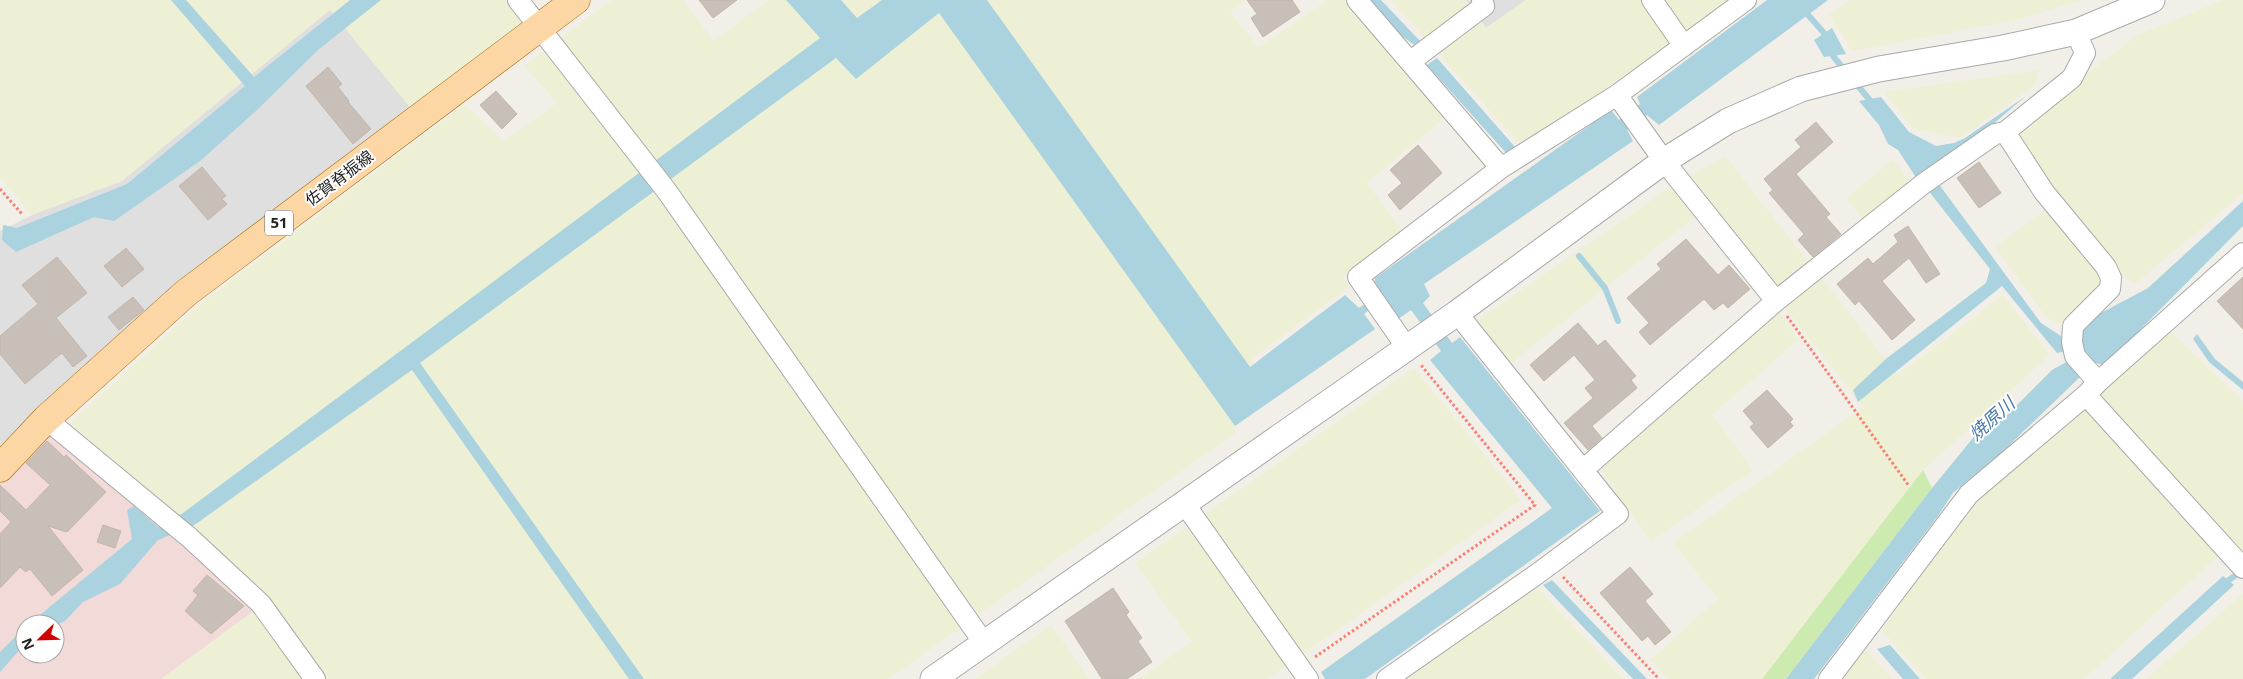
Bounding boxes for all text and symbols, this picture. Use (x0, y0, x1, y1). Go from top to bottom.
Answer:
street label: 佐賀脊振線 (300, 145, 378, 211)
road number: 51 (265, 210, 293, 236)
water label: 焼原川 (1963, 390, 2021, 445)
north arrow (15, 614, 65, 664)
text: N (17, 635, 39, 653)

